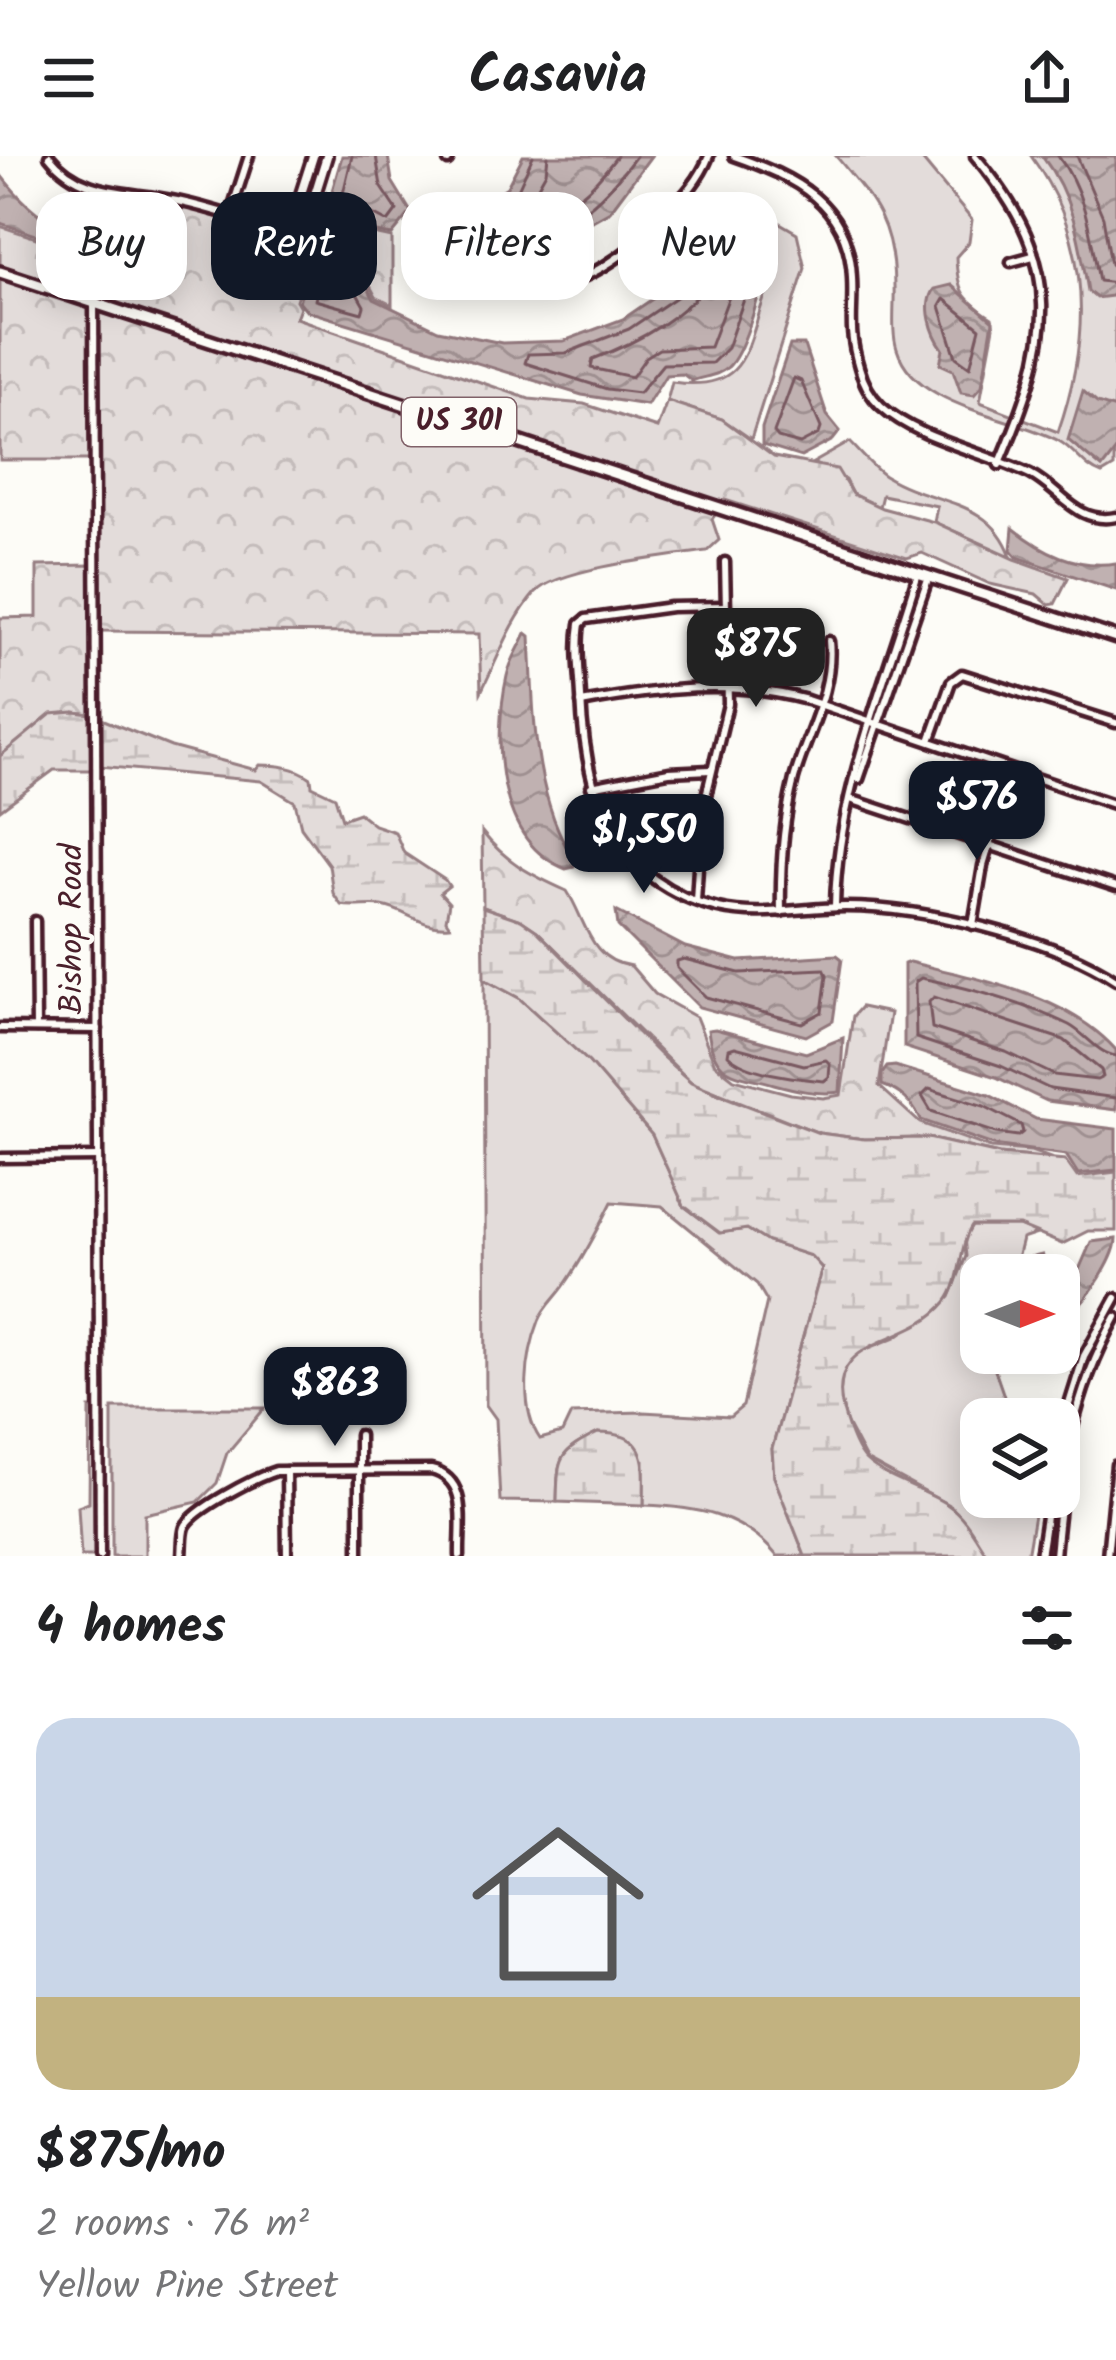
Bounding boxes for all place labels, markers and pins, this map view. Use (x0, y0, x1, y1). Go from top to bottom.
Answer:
pin: $875 (685, 608, 827, 710)
pin: $576 (906, 761, 1048, 863)
pin: $1,550 (546, 794, 742, 896)
pin: $863 (264, 1347, 406, 1449)

